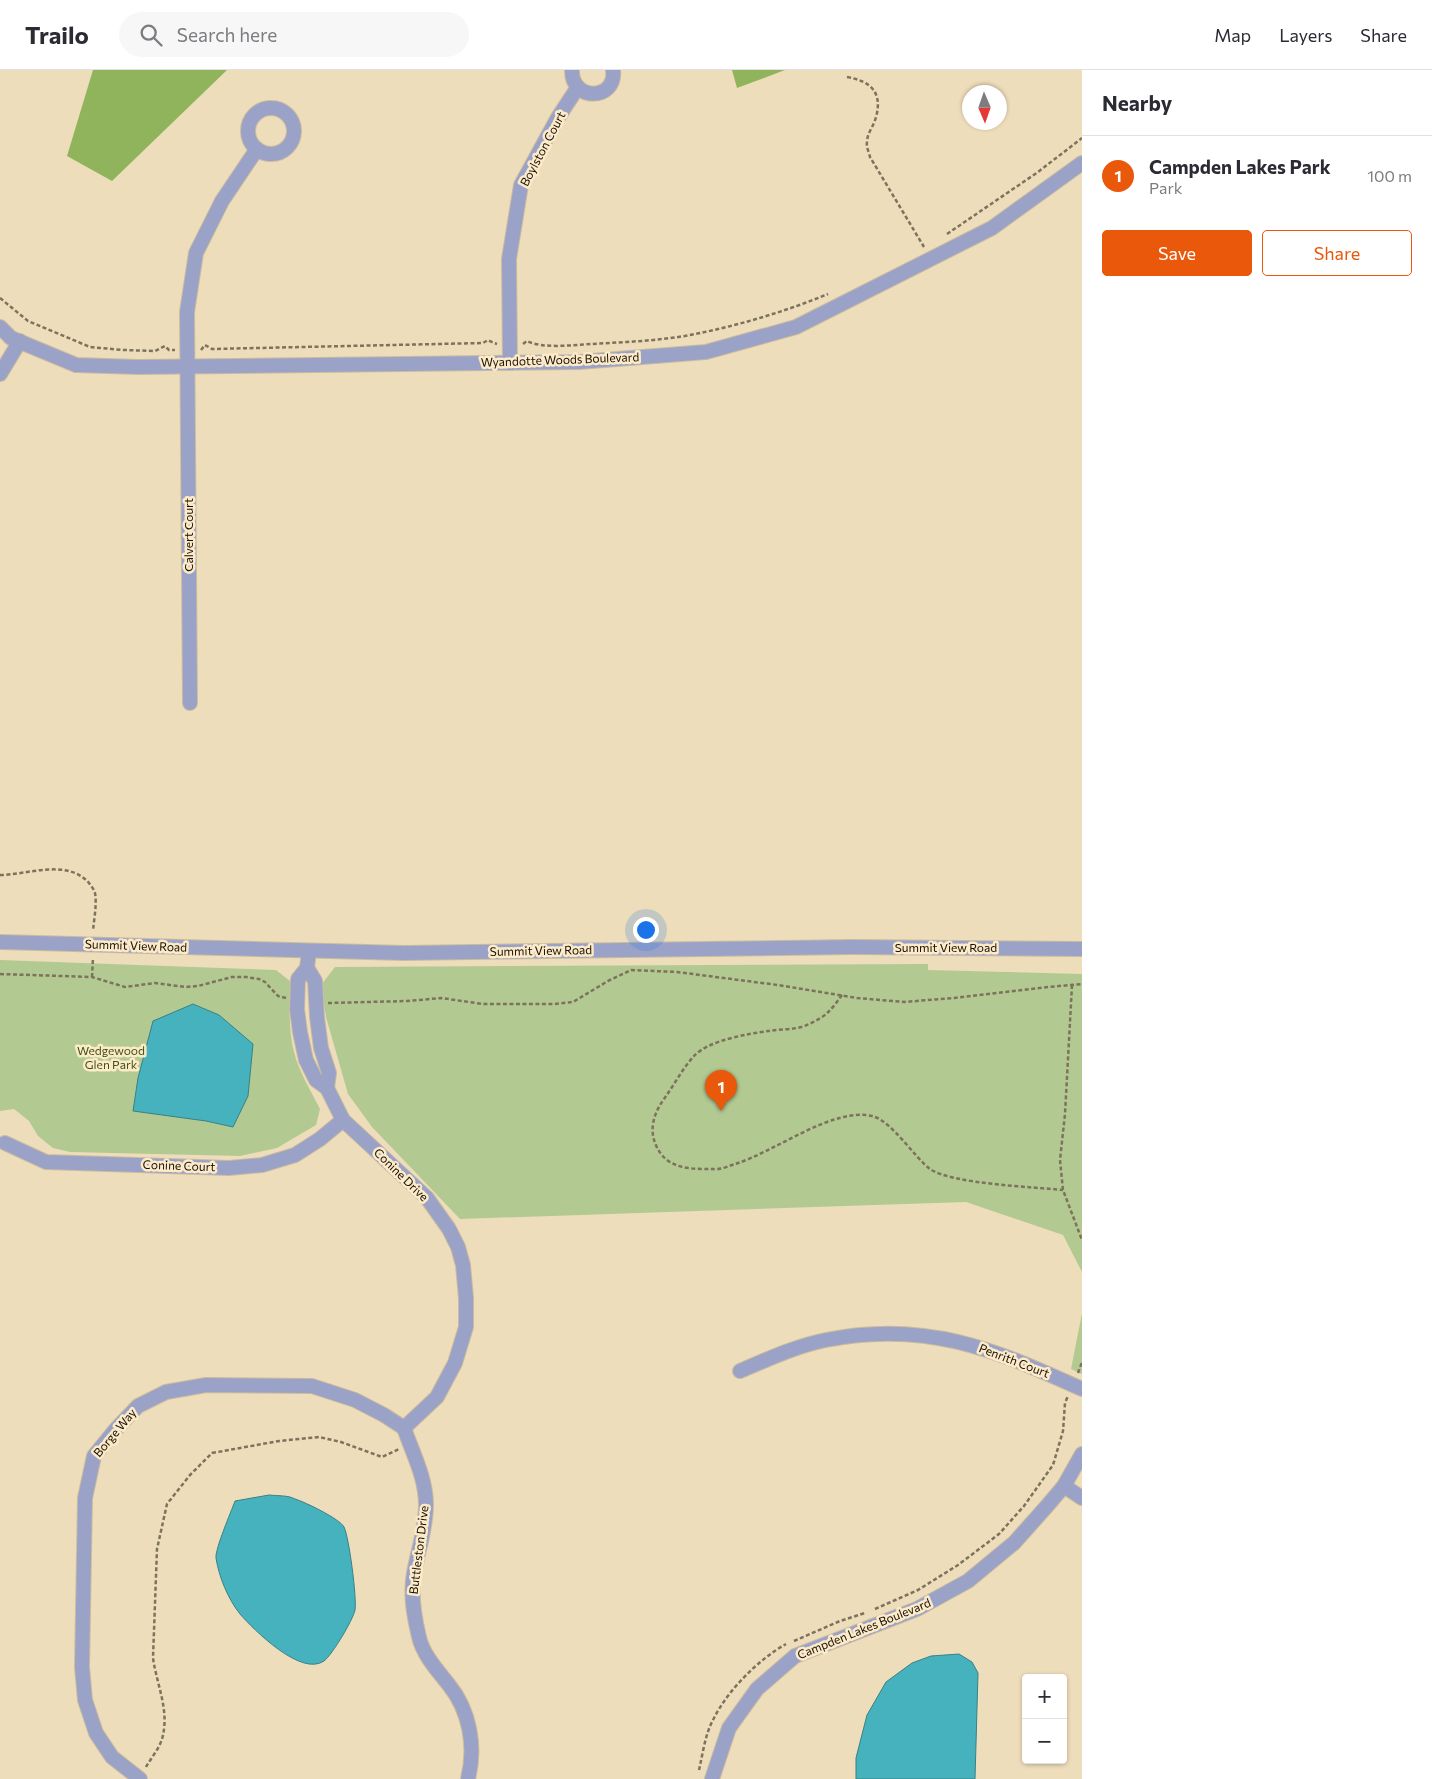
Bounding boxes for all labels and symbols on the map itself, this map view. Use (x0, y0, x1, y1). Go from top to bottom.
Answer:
north arrow (962, 85, 1007, 130)
street label: Boylston Court (517, 109, 568, 188)
street label: Wyandotte Woods Boulevard (480, 349, 640, 369)
street label: Calvert Court (181, 498, 195, 572)
your location (633, 917, 659, 943)
street label: Summit View Road (85, 936, 188, 954)
street label: Summit View Road (895, 940, 997, 954)
street label: Summit View Road (490, 942, 592, 958)
park label: Wedgewood Glen Park (77, 1043, 145, 1071)
pin: 1 (705, 1070, 737, 1111)
street label: Conine Drive (372, 1145, 432, 1204)
street label: Conine Court (142, 1157, 216, 1173)
street label: Penrith Court (977, 1340, 1052, 1380)
street label: Borge Way (90, 1405, 138, 1459)
street label: Buttleston Drive (406, 1505, 430, 1595)
street label: Campden Lakes Boulevard (795, 1595, 932, 1661)

